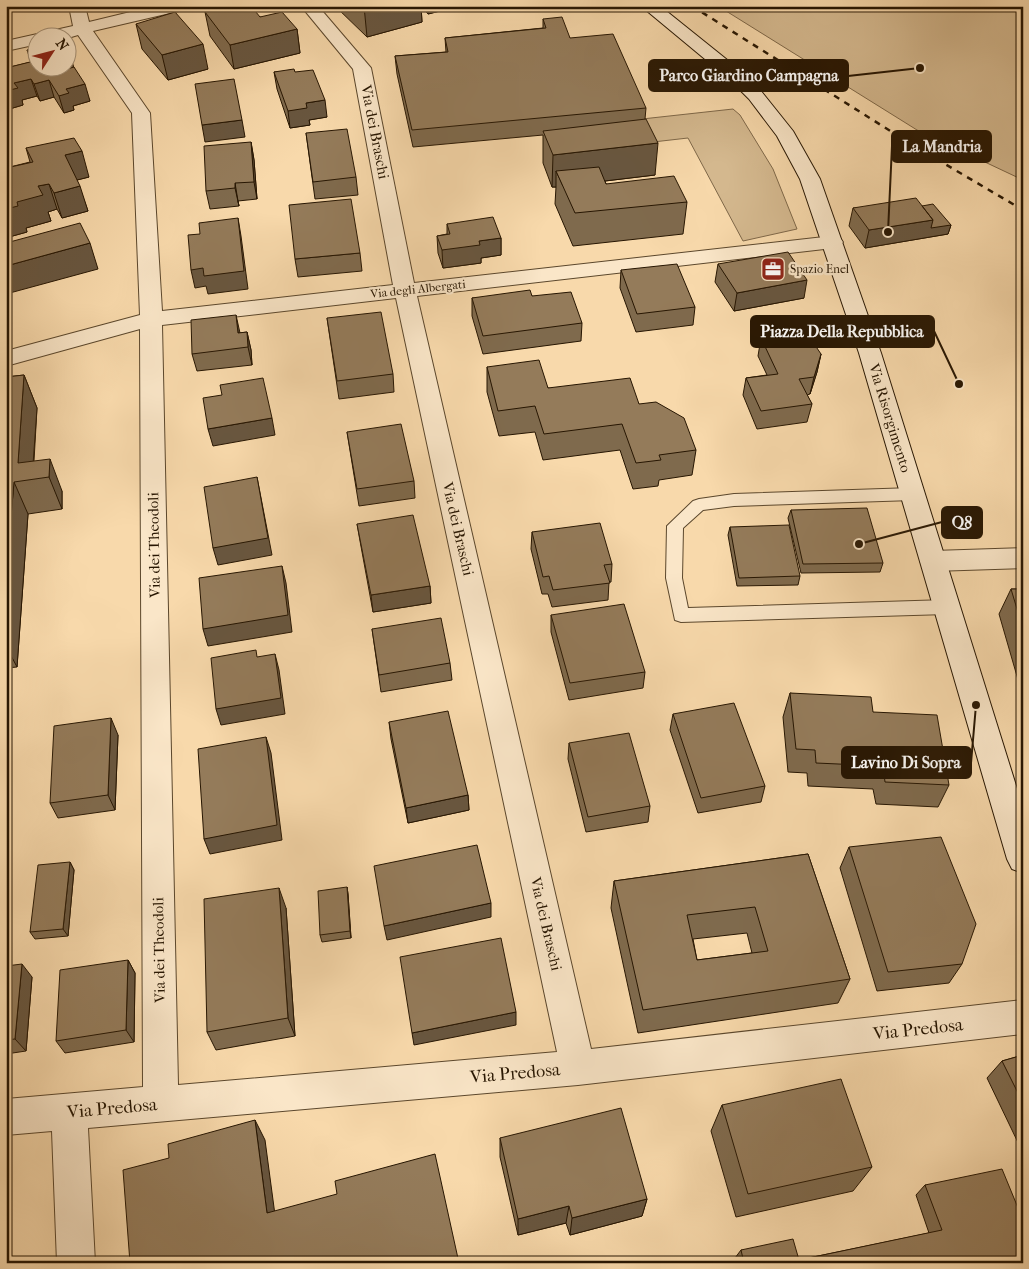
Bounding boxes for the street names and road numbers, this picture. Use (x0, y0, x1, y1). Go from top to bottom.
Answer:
street label: Via dei Braschi (357, 82, 393, 181)
street label: Via degli Albergati (369, 277, 467, 301)
street label: Via Risorgimento (865, 360, 915, 475)
street label: Via dei Braschi (438, 479, 478, 578)
street label: Via dei Theodoli (144, 492, 164, 599)
street label: Via dei Braschi (526, 874, 566, 973)
street label: Via dei Theodoli (149, 897, 169, 1004)
street label: Via Predosa (871, 1014, 965, 1045)
street label: Via Predosa (468, 1059, 562, 1088)
street label: Via Predosa (65, 1094, 159, 1123)

